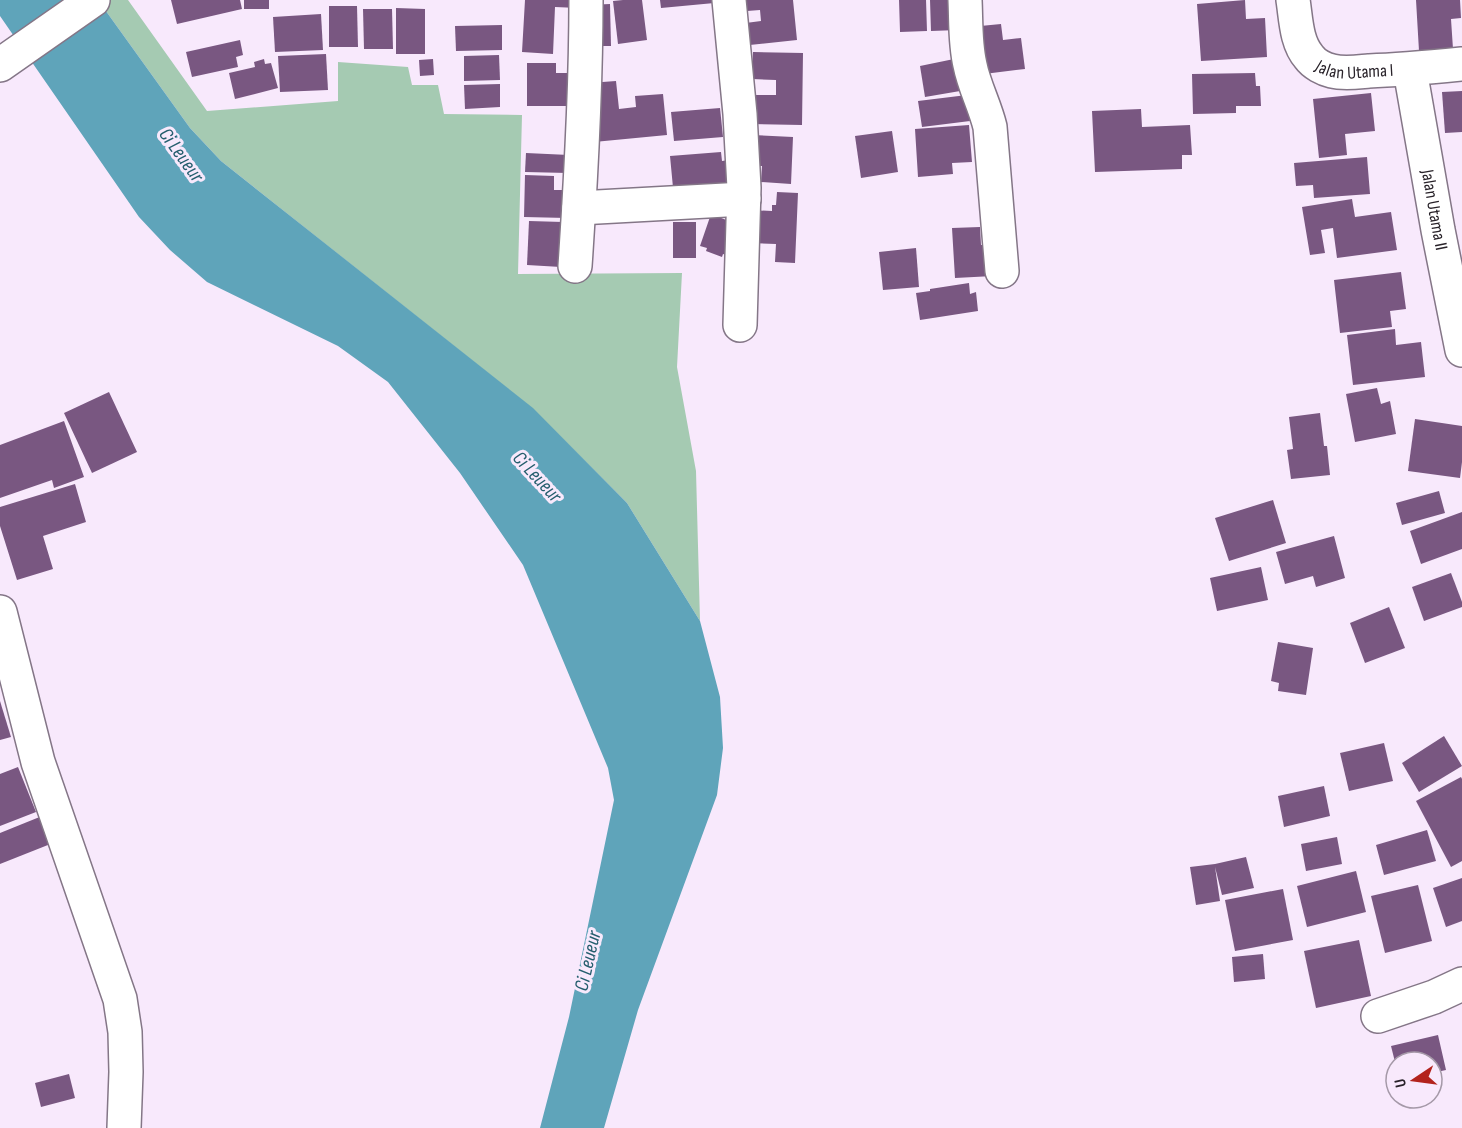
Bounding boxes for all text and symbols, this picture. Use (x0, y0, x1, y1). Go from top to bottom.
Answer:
street label: Jalan Utama I (1311, 55, 1394, 83)
water label: Ci Leueur (153, 123, 209, 188)
street label: Jalan Utama II (1417, 167, 1452, 252)
water label: Ci Leueur (507, 447, 567, 508)
water label: Ci Leueur (569, 927, 607, 993)
north arrow (1384, 1050, 1444, 1110)
text: U (1391, 1077, 1411, 1089)

